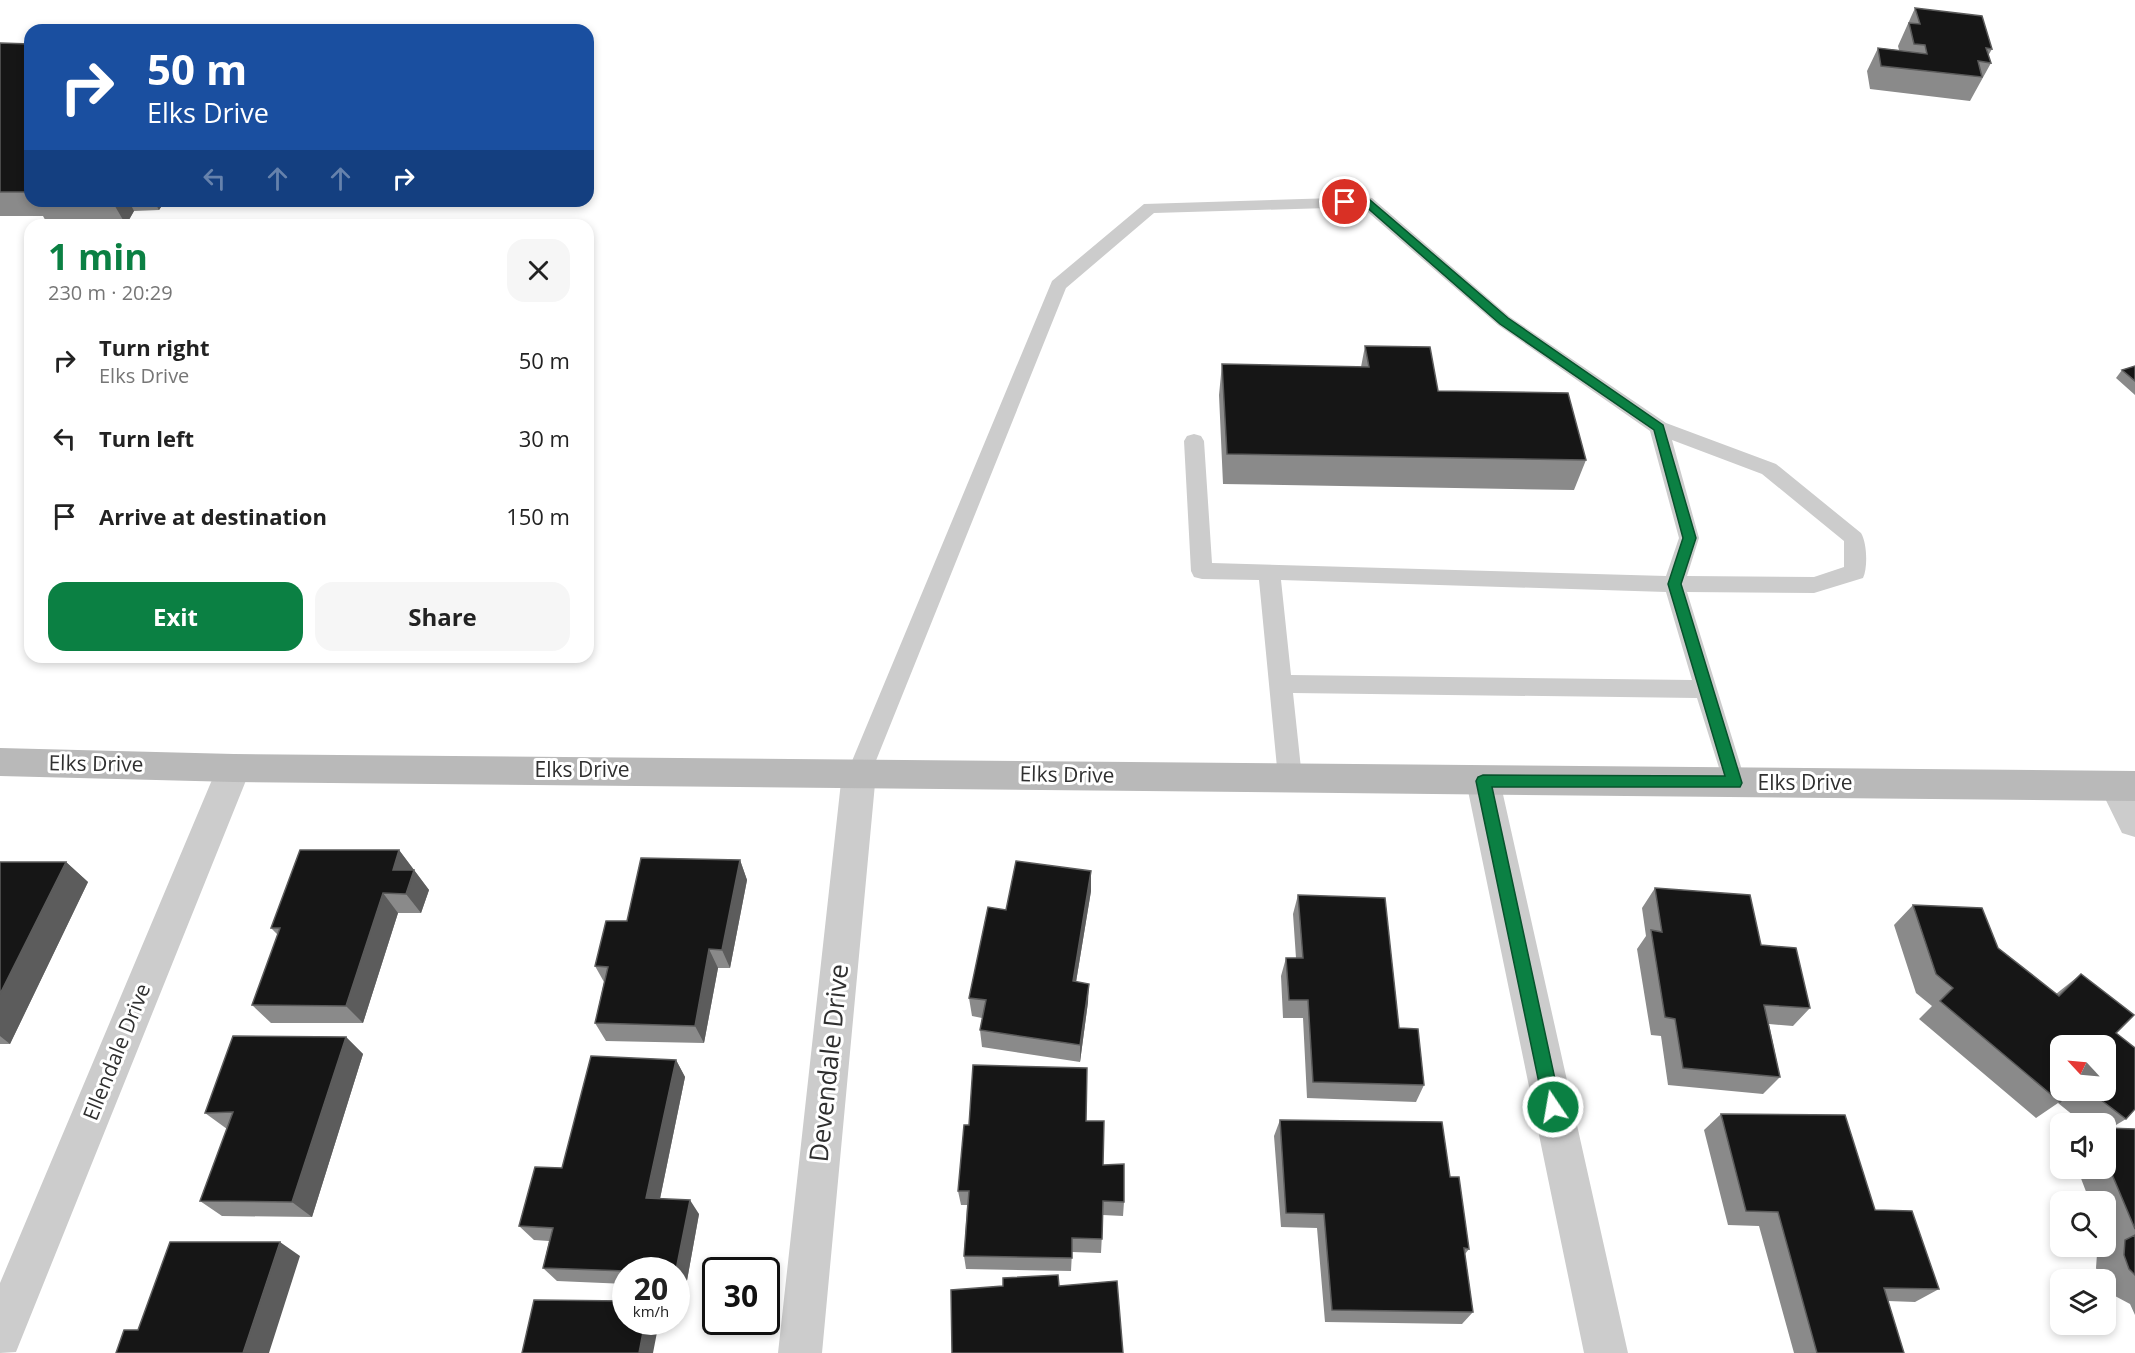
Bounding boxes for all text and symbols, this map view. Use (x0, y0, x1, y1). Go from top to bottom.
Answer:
text: 50 m (147, 40, 247, 97)
icon: right (48, 48, 126, 126)
text: Elks Drive (147, 94, 269, 131)
icon: left (198, 162, 231, 195)
icon: ahead (261, 162, 294, 195)
icon: ahead (324, 162, 357, 195)
icon: right (387, 162, 420, 195)
pin (1319, 176, 1370, 227)
icon: arrive (1328, 185, 1361, 218)
text: 1 min (48, 232, 148, 281)
button: close (507, 239, 570, 302)
text: 230 m · 20:29 (48, 279, 173, 306)
text: Turn right (99, 332, 210, 362)
icon: right (48, 344, 81, 377)
text: 50 m (519, 345, 570, 375)
text: Elks Drive (99, 362, 189, 389)
icon: left (48, 422, 81, 455)
text: Turn left (99, 423, 194, 453)
text: 30 m (519, 423, 570, 453)
icon: arrive (48, 500, 81, 533)
text: Arrive at destination (99, 501, 327, 531)
text: 150 m (506, 501, 570, 531)
button: Exit (48, 582, 303, 651)
button: Share (315, 582, 570, 651)
street label: Elks Drive (48, 748, 144, 778)
street label: Elks Drive (535, 755, 629, 783)
street label: Elks Drive (1019, 759, 1115, 789)
street label: Elks Drive (1758, 768, 1852, 796)
street label: Devendale Drive (800, 962, 856, 1164)
street label: Ellendale Drive (76, 979, 156, 1124)
north arrow (2050, 1035, 2116, 1101)
map controls (2050, 1035, 2116, 1335)
position arrow (1521, 1075, 1585, 1139)
button: sound (2050, 1113, 2116, 1179)
button: search (2050, 1191, 2116, 1257)
speed limit sign: 30 (702, 1257, 780, 1335)
text: 20 (634, 1268, 668, 1309)
button: layers (2050, 1269, 2116, 1335)
text: km/h (633, 1301, 669, 1321)

